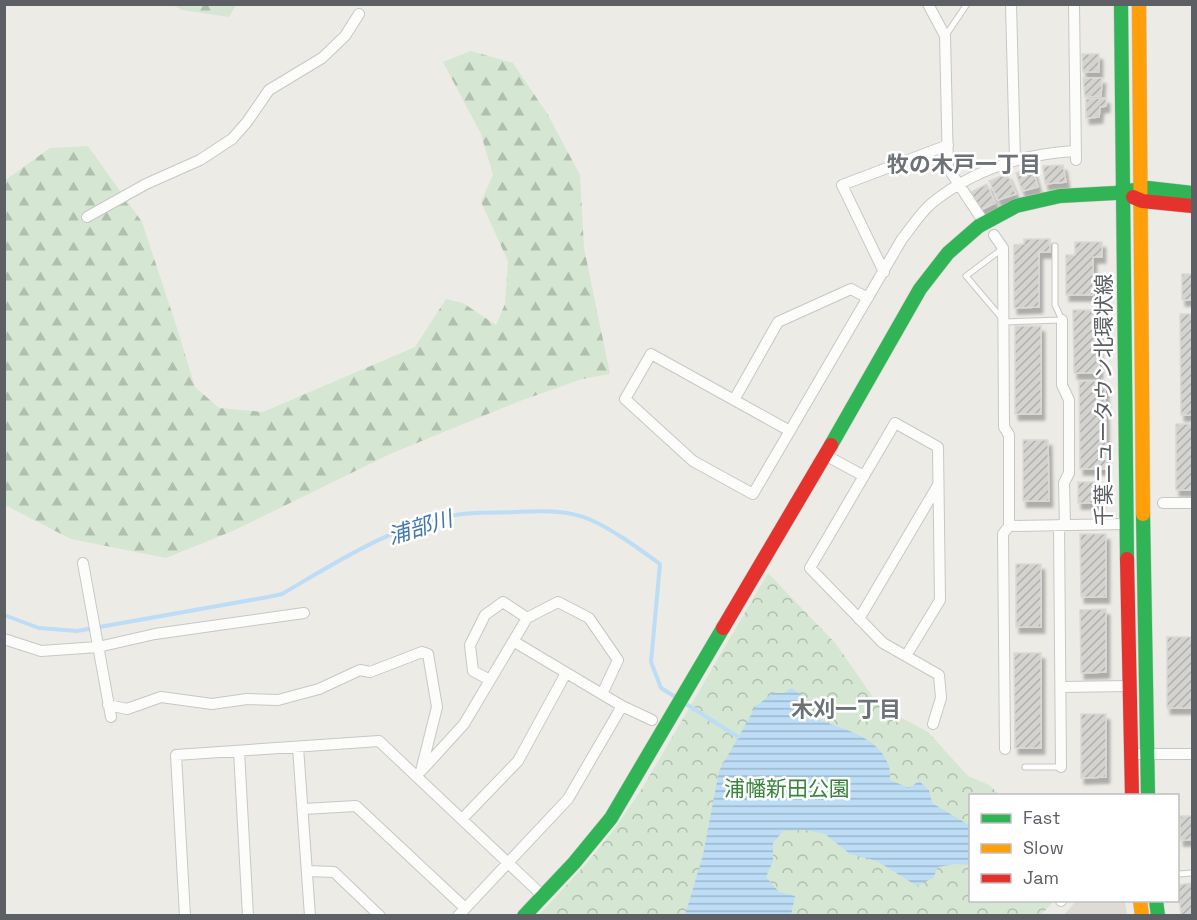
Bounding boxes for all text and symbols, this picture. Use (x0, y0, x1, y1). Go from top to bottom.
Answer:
district label: 牧の木戸一丁目 (887, 150, 1041, 178)
street label: 千葉ニュータウン北環状線 (1090, 274, 1117, 526)
water label: 浦部川 (384, 503, 458, 550)
district label: 木刈一丁目 (791, 695, 901, 723)
park label: 浦幡新田公園 (724, 775, 850, 802)
legend (969, 794, 1179, 902)
text: Fast (1023, 806, 1060, 829)
text: Slow (1023, 836, 1064, 859)
text: Jam (1023, 866, 1059, 889)

